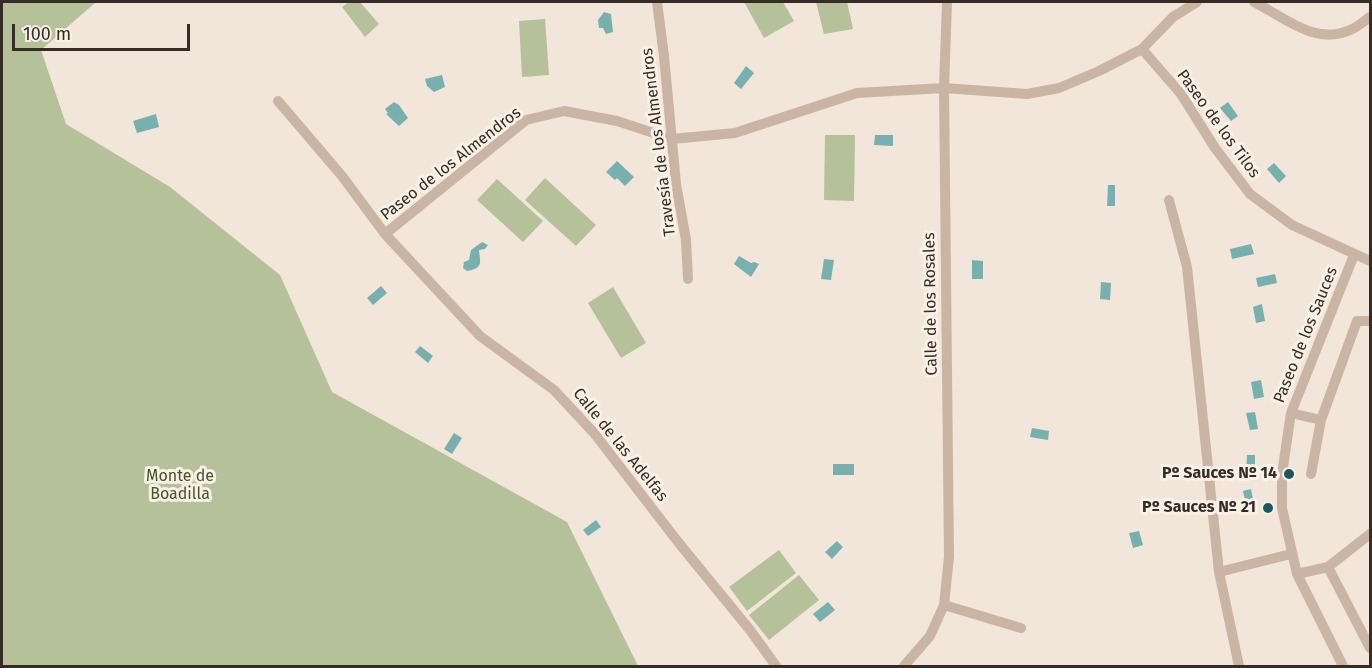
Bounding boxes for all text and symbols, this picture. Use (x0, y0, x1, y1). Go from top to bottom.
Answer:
scale bar (15, 12, 194, 50)
text: 100 m (23, 23, 71, 45)
street label: Travesía de los Almendros (638, 47, 680, 237)
street label: Paseo de los Tilos (1172, 66, 1264, 182)
street label: Paseo de los Almendros (377, 103, 525, 225)
street label: Calle de los Rosales (920, 232, 942, 376)
street label: Paseo de los Sauces (1270, 264, 1342, 406)
street label: Calle de las Adelfas (568, 384, 672, 506)
place label: Pº Sauces Nº 14 (1162, 464, 1277, 484)
park label: Monte de Boadilla (146, 467, 214, 505)
marker: Pº Sauces Nº 14 (1282, 467, 1296, 481)
place label: Pº Sauces Nº 21 (1142, 498, 1256, 518)
marker: Pº Sauces Nº 21 (1261, 501, 1275, 515)

